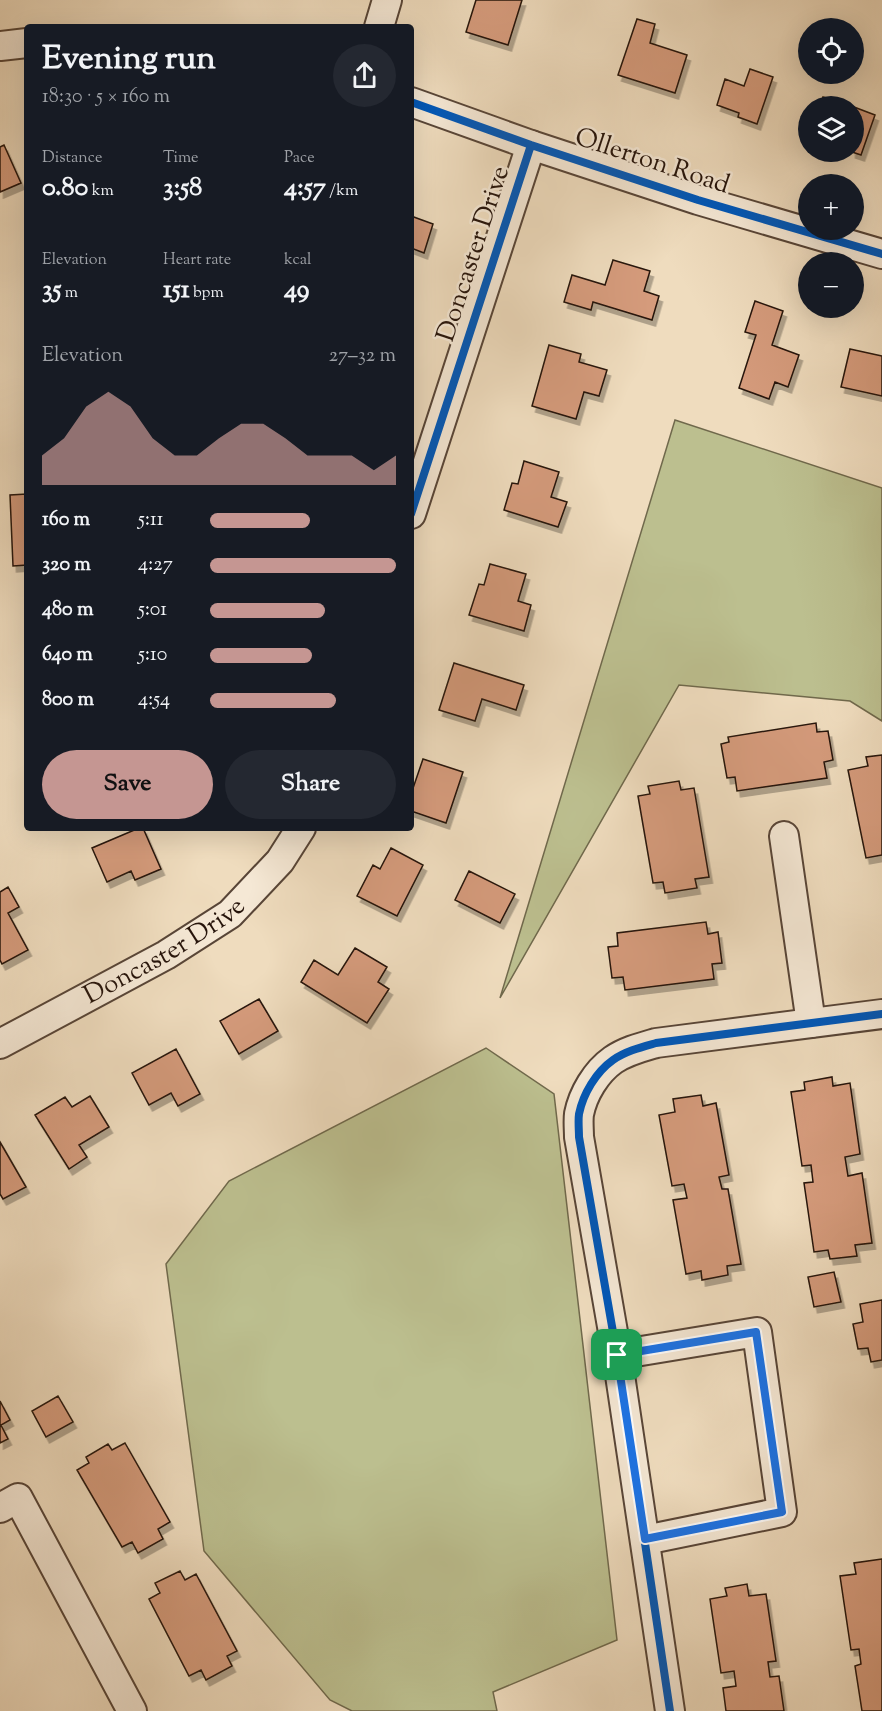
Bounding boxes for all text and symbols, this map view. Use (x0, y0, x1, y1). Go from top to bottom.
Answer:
map controls (798, 18, 864, 318)
button: locate (798, 18, 864, 84)
text: Evening run (42, 36, 216, 84)
button: share (333, 44, 396, 107)
text: 18:30 · 5 × 160 m (42, 83, 170, 112)
button: layers (798, 96, 864, 162)
street label: Ollerton Road (570, 120, 734, 205)
text: Distance (42, 147, 102, 170)
text: Time (163, 147, 199, 170)
text: Pace (284, 147, 315, 170)
street label: Doncaster Drive (428, 161, 520, 347)
text: 0.80 (42, 170, 88, 207)
text: 3:58 (163, 170, 202, 207)
text: 4:57 (284, 170, 326, 207)
button: + (798, 174, 864, 240)
text: km (88, 180, 114, 203)
text: /km (326, 180, 358, 203)
text: Elevation (42, 249, 107, 272)
text: Heart rate (163, 249, 231, 272)
text: kcal (284, 249, 312, 272)
button: − (798, 252, 864, 318)
text: 35 (42, 272, 61, 309)
text: 151 (163, 272, 190, 309)
text: 49 (284, 272, 310, 309)
text: m (61, 282, 78, 305)
text: bpm (190, 282, 224, 305)
text: Elevation (42, 342, 123, 371)
text: 27–32 m (329, 342, 396, 371)
text: 160 m (42, 506, 90, 535)
text: 5:11 (138, 506, 164, 535)
text: 320 m (42, 551, 91, 580)
text: 4:27 (138, 551, 173, 580)
text: 480 m (42, 596, 93, 625)
text: 5:01 (138, 596, 167, 625)
text: 640 m (42, 641, 93, 670)
text: 5:10 (138, 641, 167, 670)
text: 800 m (42, 686, 94, 715)
text: 4:54 (138, 686, 170, 715)
button: Save (42, 750, 213, 819)
button: Share (225, 750, 396, 819)
street label: Doncaster Drive (77, 890, 254, 1014)
pin (591, 1329, 642, 1380)
icon: arrive (600, 1338, 633, 1371)

